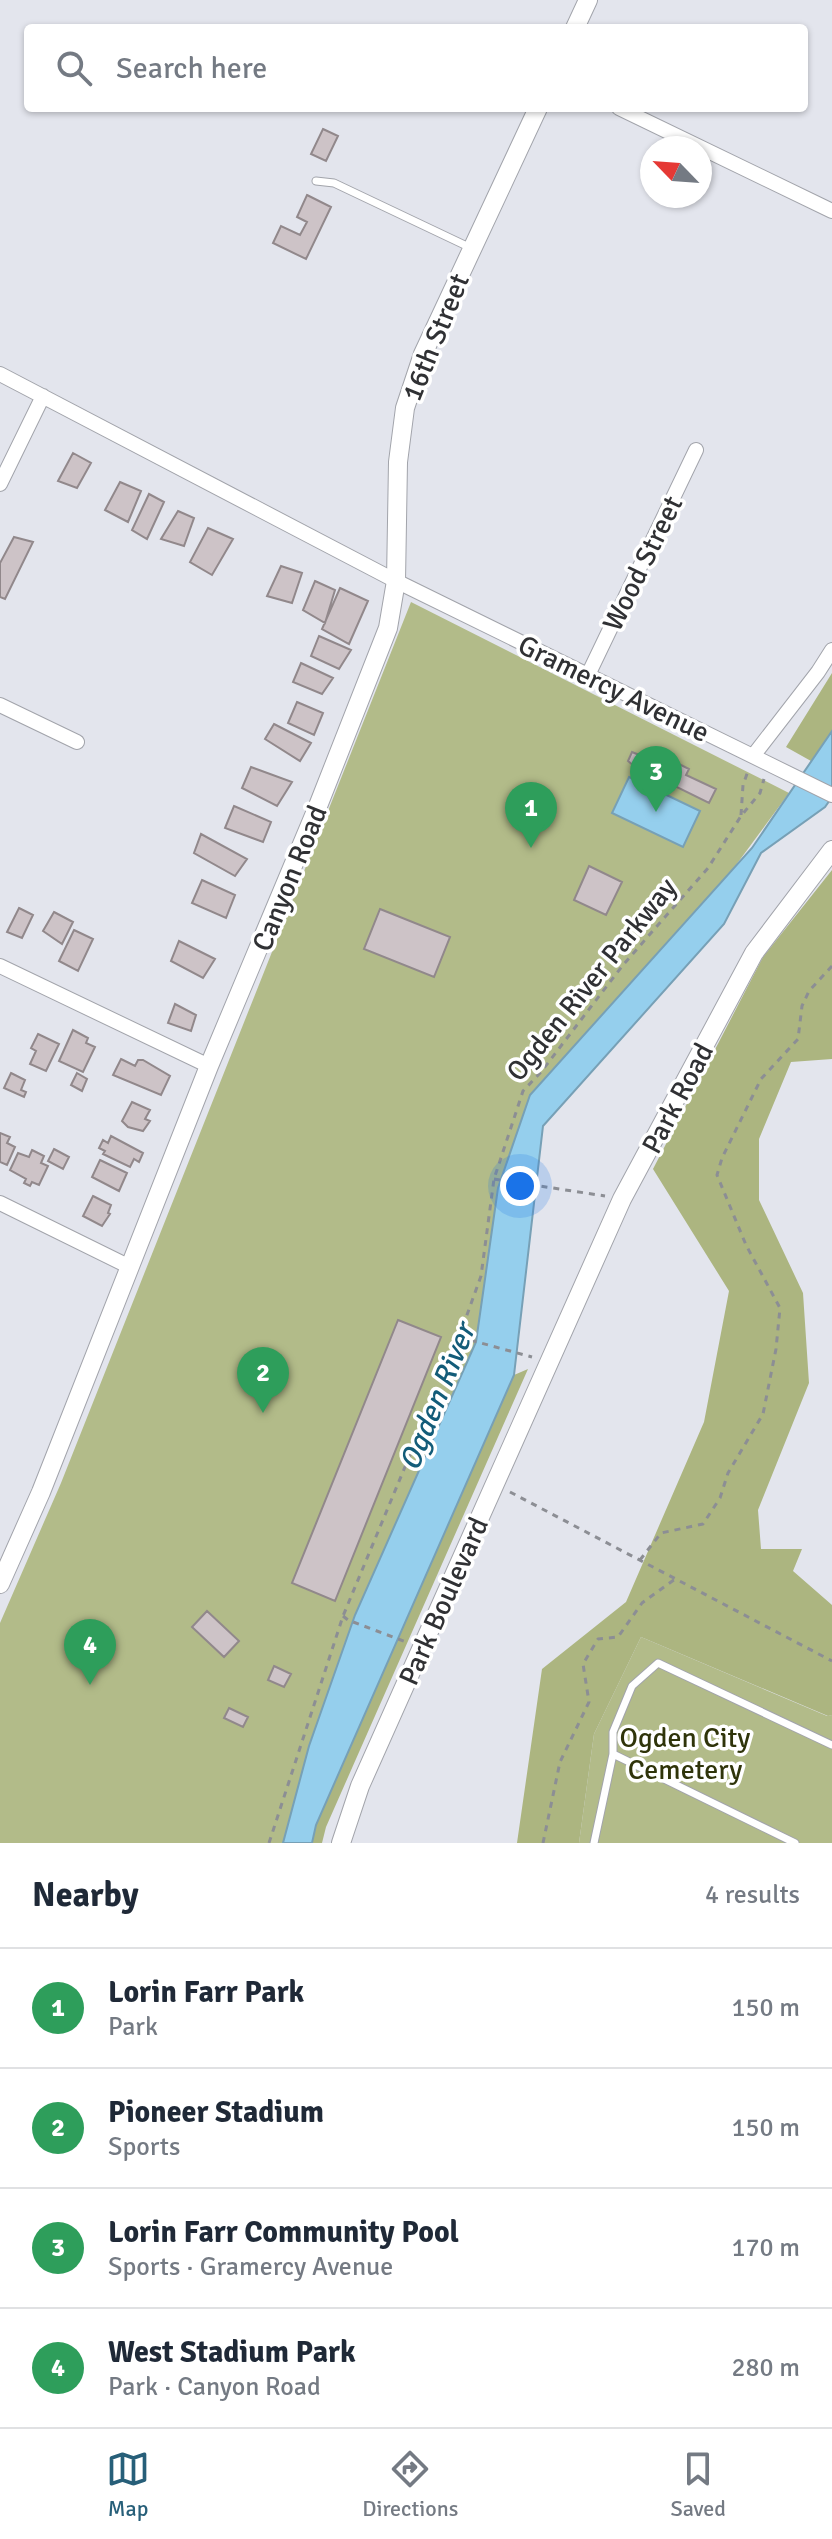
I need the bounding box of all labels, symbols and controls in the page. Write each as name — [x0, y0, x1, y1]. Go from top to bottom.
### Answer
search box — [24, 24, 808, 112]
icon: search — [52, 46, 96, 90]
text: Search here — [116, 50, 267, 87]
north arrow — [640, 136, 712, 208]
street label: 16th Street — [395, 269, 477, 406]
street label: Wood Street — [596, 490, 690, 636]
street label: Gramercy Avenue — [512, 628, 715, 750]
pin: 3 — [630, 746, 682, 812]
pin: 1 — [505, 782, 557, 848]
street label: Canyon Road — [245, 800, 335, 956]
street label: Ogden River Parkway — [500, 871, 684, 1088]
street label: Park Road — [635, 1038, 721, 1159]
your location — [500, 1166, 540, 1206]
water label: Ogden River — [391, 1315, 485, 1476]
pin: 2 — [237, 1347, 289, 1413]
street label: Park Boulevard — [392, 1512, 496, 1691]
pin: 4 — [64, 1619, 116, 1685]
park label: Ogden City Cemetery — [620, 1721, 750, 1787]
text: Nearby — [32, 1874, 139, 1916]
text: 4 results — [705, 1879, 800, 1911]
text: Lorin Farr Park — [108, 1974, 304, 2011]
text: 1 — [51, 1992, 65, 2024]
text: 150 m — [731, 1992, 800, 2024]
text: Park — [108, 2011, 158, 2043]
text: Pioneer Stadium — [108, 2094, 324, 2131]
text: 2 — [51, 2112, 65, 2144]
text: 150 m — [731, 2112, 800, 2144]
text: Sports — [108, 2131, 180, 2163]
text: Lorin Farr Community Pool — [108, 2214, 459, 2251]
text: 3 — [51, 2232, 65, 2264]
text: 170 m — [731, 2232, 800, 2264]
text: Sports · Gramercy Avenue — [108, 2251, 393, 2283]
text: West Stadium Park — [108, 2334, 356, 2371]
text: 4 — [51, 2352, 65, 2384]
text: 280 m — [731, 2352, 800, 2384]
text: Park · Canyon Road — [108, 2371, 321, 2403]
tab: Map — [106, 2447, 150, 2522]
tab: Directions — [362, 2447, 458, 2522]
tab: Saved — [671, 2447, 726, 2522]

